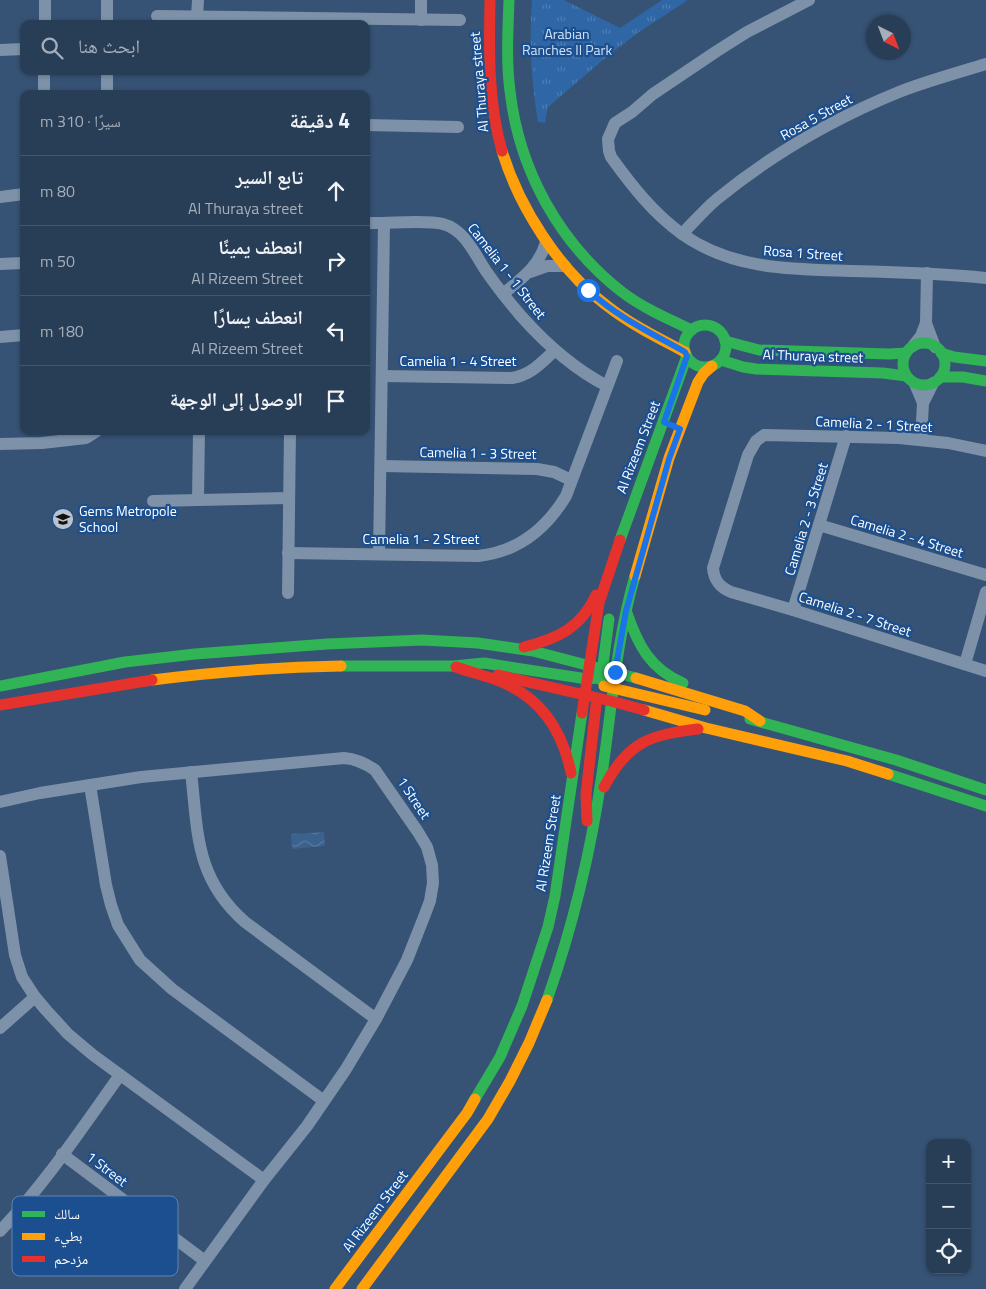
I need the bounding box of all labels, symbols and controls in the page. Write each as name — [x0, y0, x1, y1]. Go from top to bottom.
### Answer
north arrow — [866, 15, 911, 60]
search box — [20, 20, 370, 75]
park label: Arabian Ranches II Park — [522, 23, 612, 60]
text: ابحث هنا — [78, 31, 140, 60]
street label: Al Thuraya street — [464, 31, 493, 133]
icon: search — [38, 34, 66, 62]
street label: Rosa 5 Street — [776, 88, 856, 145]
text: 4 دقيقة — [290, 104, 350, 136]
text: سيرًا · 310 m — [40, 109, 121, 133]
text: تابع السير — [235, 162, 303, 191]
icon: ahead — [322, 177, 350, 205]
text: 80 m — [40, 179, 75, 203]
text: Al Thuraya street — [188, 196, 303, 220]
street label: Camelia 1 - 1 Street — [463, 218, 552, 323]
text: انعطف يمينًا — [218, 232, 303, 261]
street label: Rosa 1 Street — [763, 239, 844, 266]
icon: right — [322, 247, 350, 275]
text: 50 m — [40, 249, 75, 273]
text: Al Rizeem Street — [191, 266, 303, 290]
route start — [577, 279, 600, 302]
text: انعطف يسارًا — [213, 302, 303, 331]
icon: left — [322, 317, 350, 345]
text: 180 m — [40, 319, 84, 343]
text: Al Rizeem Street — [191, 336, 303, 360]
street label: Al Thuraya street — [762, 343, 864, 368]
street label: Camelia 1 - 4 Street — [400, 350, 517, 371]
text: الوصول إلى الوجهة — [170, 384, 303, 413]
icon: arrive — [322, 387, 350, 415]
street label: Al Rizeem Street — [610, 397, 665, 496]
street label: Camelia 2 - 1 Street — [815, 410, 933, 437]
street label: Camelia 1 - 3 Street — [419, 441, 537, 464]
street label: Camelia 2 - 3 Street — [778, 460, 833, 578]
place label: Gems Metropole School — [79, 500, 177, 537]
school or university icon: Gems Metropole School — [51, 507, 75, 531]
street label: Camelia 2 - 4 Street — [848, 508, 966, 563]
street label: Camelia 1 - 2 Street — [363, 528, 480, 549]
street label: Camelia 2 - 7 Street — [796, 585, 914, 642]
route end — [604, 661, 627, 684]
street label: 1 Street — [393, 772, 436, 823]
street label: Al Rizeem Street — [529, 793, 566, 893]
map controls — [926, 1139, 971, 1274]
button: + — [926, 1139, 971, 1184]
street label: 1 Street — [82, 1146, 132, 1191]
street label: Al Rizeem Street — [337, 1165, 412, 1256]
button: − — [926, 1184, 971, 1229]
legend — [12, 1196, 178, 1276]
text: سالك — [54, 1203, 80, 1224]
text: بطيء — [54, 1225, 83, 1248]
button: locate — [926, 1229, 971, 1274]
text: مزدحم — [54, 1248, 88, 1269]

